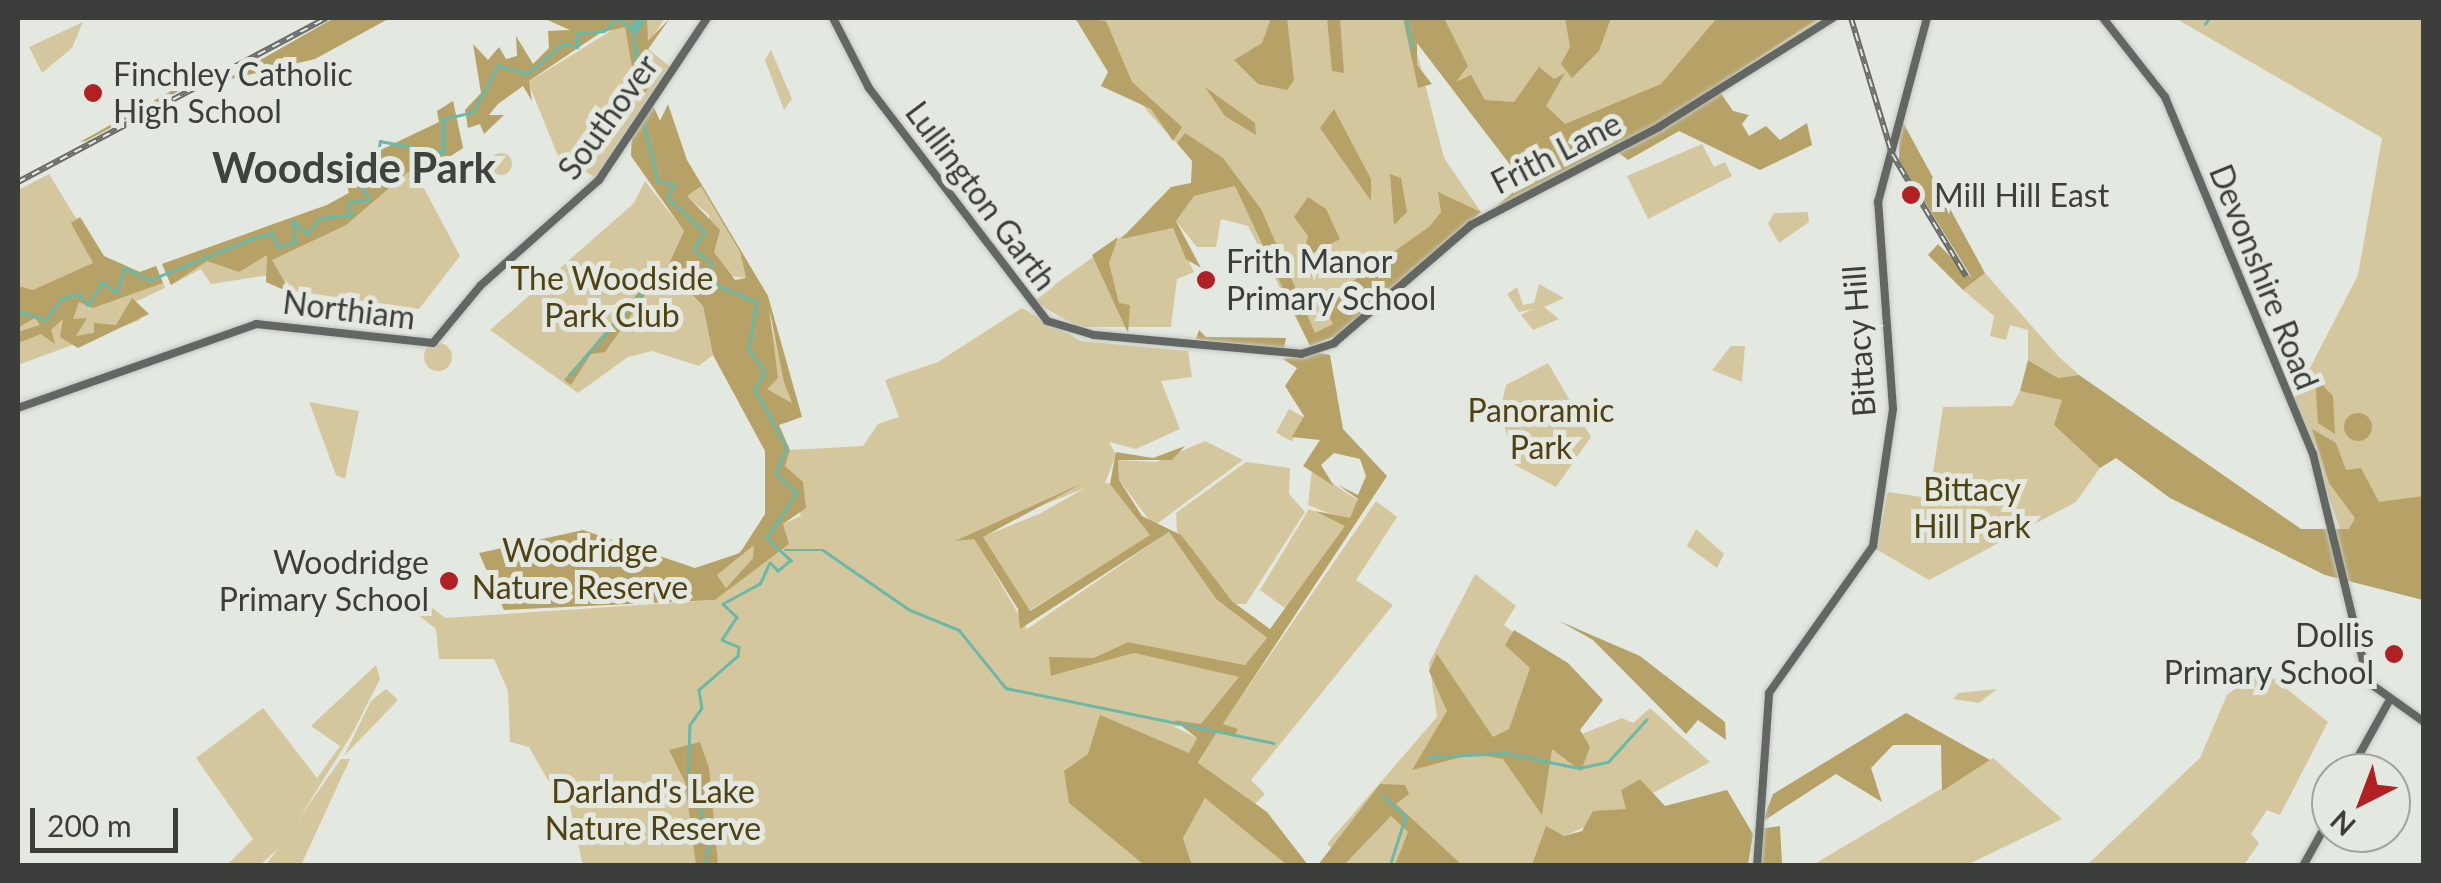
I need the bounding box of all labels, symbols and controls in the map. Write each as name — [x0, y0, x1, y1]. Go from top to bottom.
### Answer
street label: Southover — [550, 47, 666, 187]
place label: Finchley Catholic High School — [113, 56, 353, 131]
marker: Finchley Catholic High School — [82, 82, 104, 104]
street label: Lullington Garth — [898, 94, 1064, 298]
street label: Frith Lane — [1485, 104, 1627, 202]
district label: Woodside Park — [212, 142, 496, 192]
street label: Devonshire Road — [2201, 159, 2327, 395]
place label: Mill Hill East — [1934, 176, 2109, 214]
marker: Mill Hill East — [1898, 182, 1924, 208]
place label: Frith Manor Primary School — [1226, 243, 1437, 318]
park label: The Woodside Park Club — [510, 260, 714, 335]
street label: Bittacy Hill — [1835, 263, 1883, 419]
marker: Frith Manor Primary School — [1195, 269, 1217, 291]
street label: Northiam — [281, 283, 417, 337]
park label: Panoramic Park — [1467, 392, 1615, 467]
park label: Bittacy Hill Park — [1913, 471, 2031, 546]
park label: Woodridge Nature Reserve — [472, 532, 688, 607]
place label: Woodridge Primary School — [218, 544, 429, 619]
marker: Woodridge Primary School — [438, 570, 460, 592]
place label: Dollis Primary School — [2163, 617, 2374, 692]
marker: Dollis Primary School — [2383, 643, 2405, 665]
north arrow — [2311, 753, 2411, 853]
park label: Darland's Lake Nature Reserve — [545, 773, 761, 848]
scale bar — [35, 788, 182, 850]
text: N — [2323, 804, 2362, 844]
text: 200 m — [47, 807, 132, 843]

